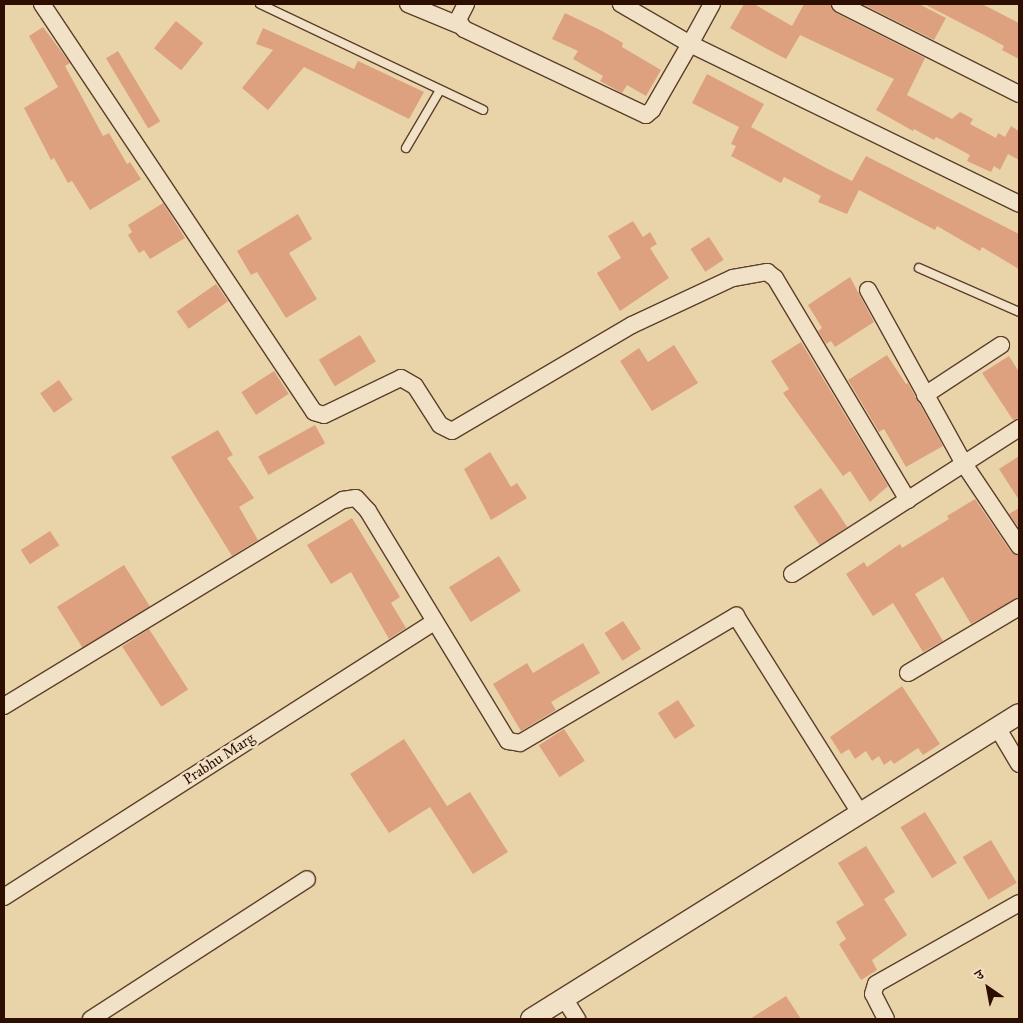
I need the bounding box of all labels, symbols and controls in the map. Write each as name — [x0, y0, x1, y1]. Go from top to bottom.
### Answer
street label: Prabhu Marg — [180, 729, 258, 789]
north arrow — [963, 963, 1013, 1013]
text: उ — [972, 966, 987, 984]

